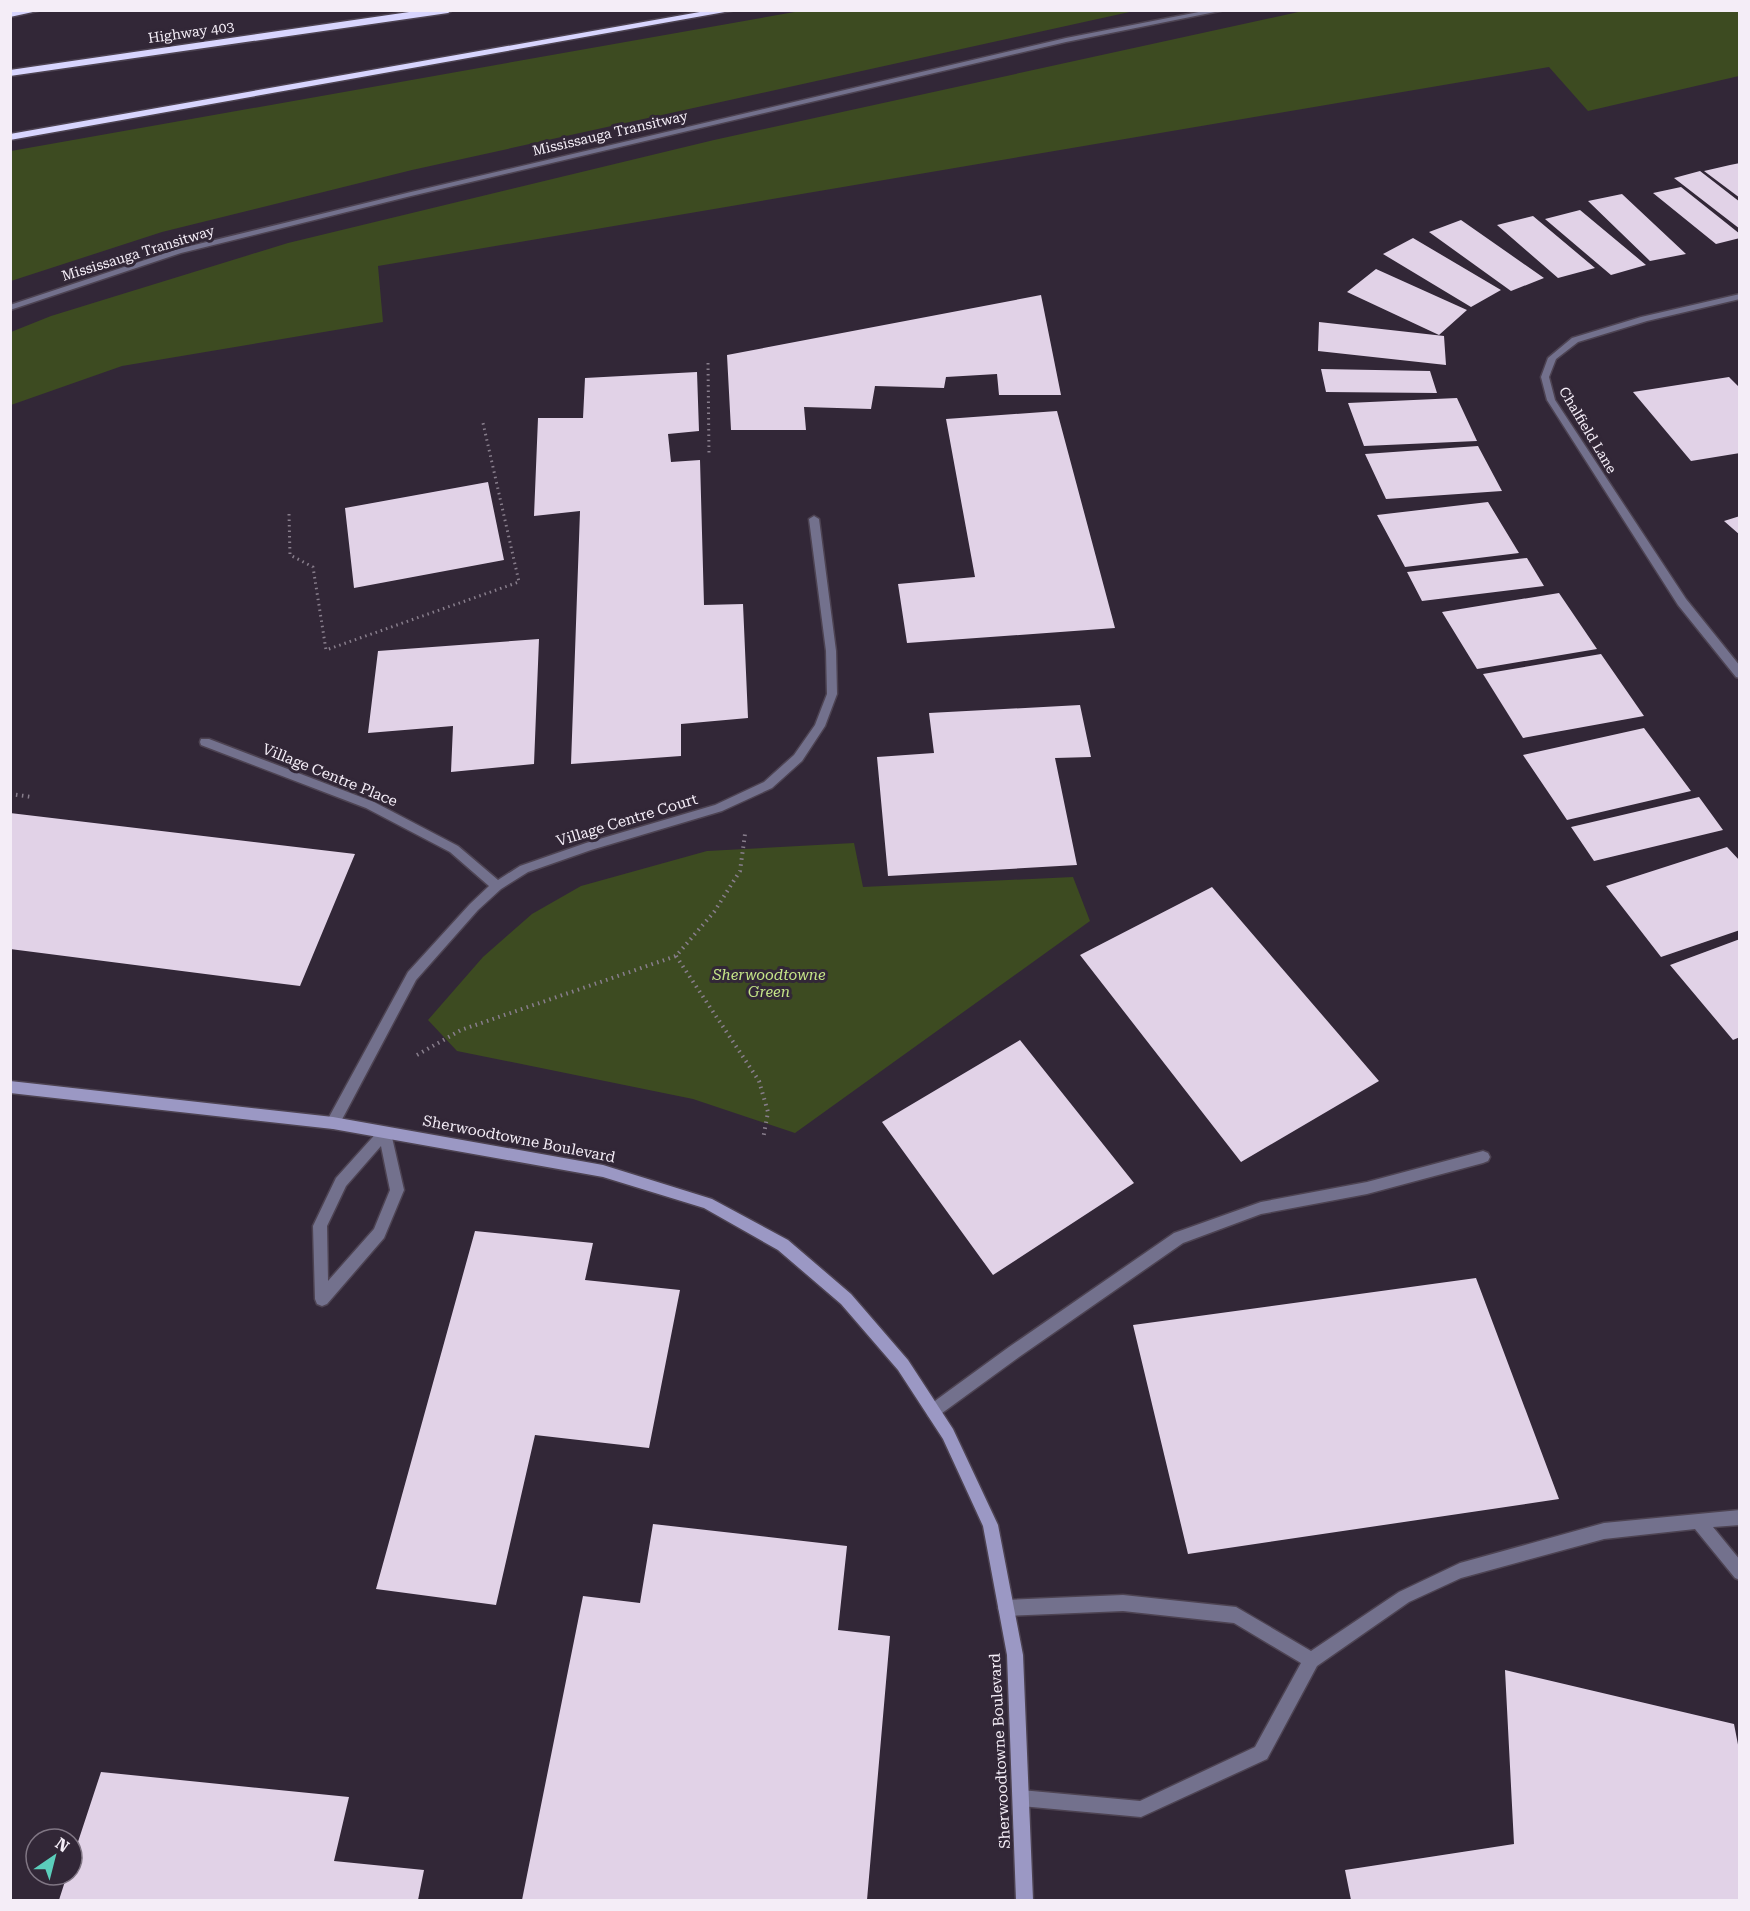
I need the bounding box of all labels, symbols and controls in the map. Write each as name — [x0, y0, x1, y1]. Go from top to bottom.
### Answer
street label: Highway 403 — [147, 18, 235, 46]
street label: Mississauga Transitway — [531, 107, 690, 159]
street label: Mississauga Transitway — [60, 222, 217, 284]
street label: Chalfield Lane — [1556, 384, 1620, 476]
street label: Village Centre Place — [260, 740, 400, 810]
street label: Village Centre Court — [554, 790, 700, 850]
park label: Sherwoodtowne Green — [711, 966, 826, 1001]
street label: Sherwoodtowne Boulevard — [421, 1111, 617, 1167]
street label: Sherwoodtowne Boulevard — [986, 1652, 1014, 1849]
north arrow — [24, 1827, 84, 1887]
text: N — [52, 1834, 73, 1856]

